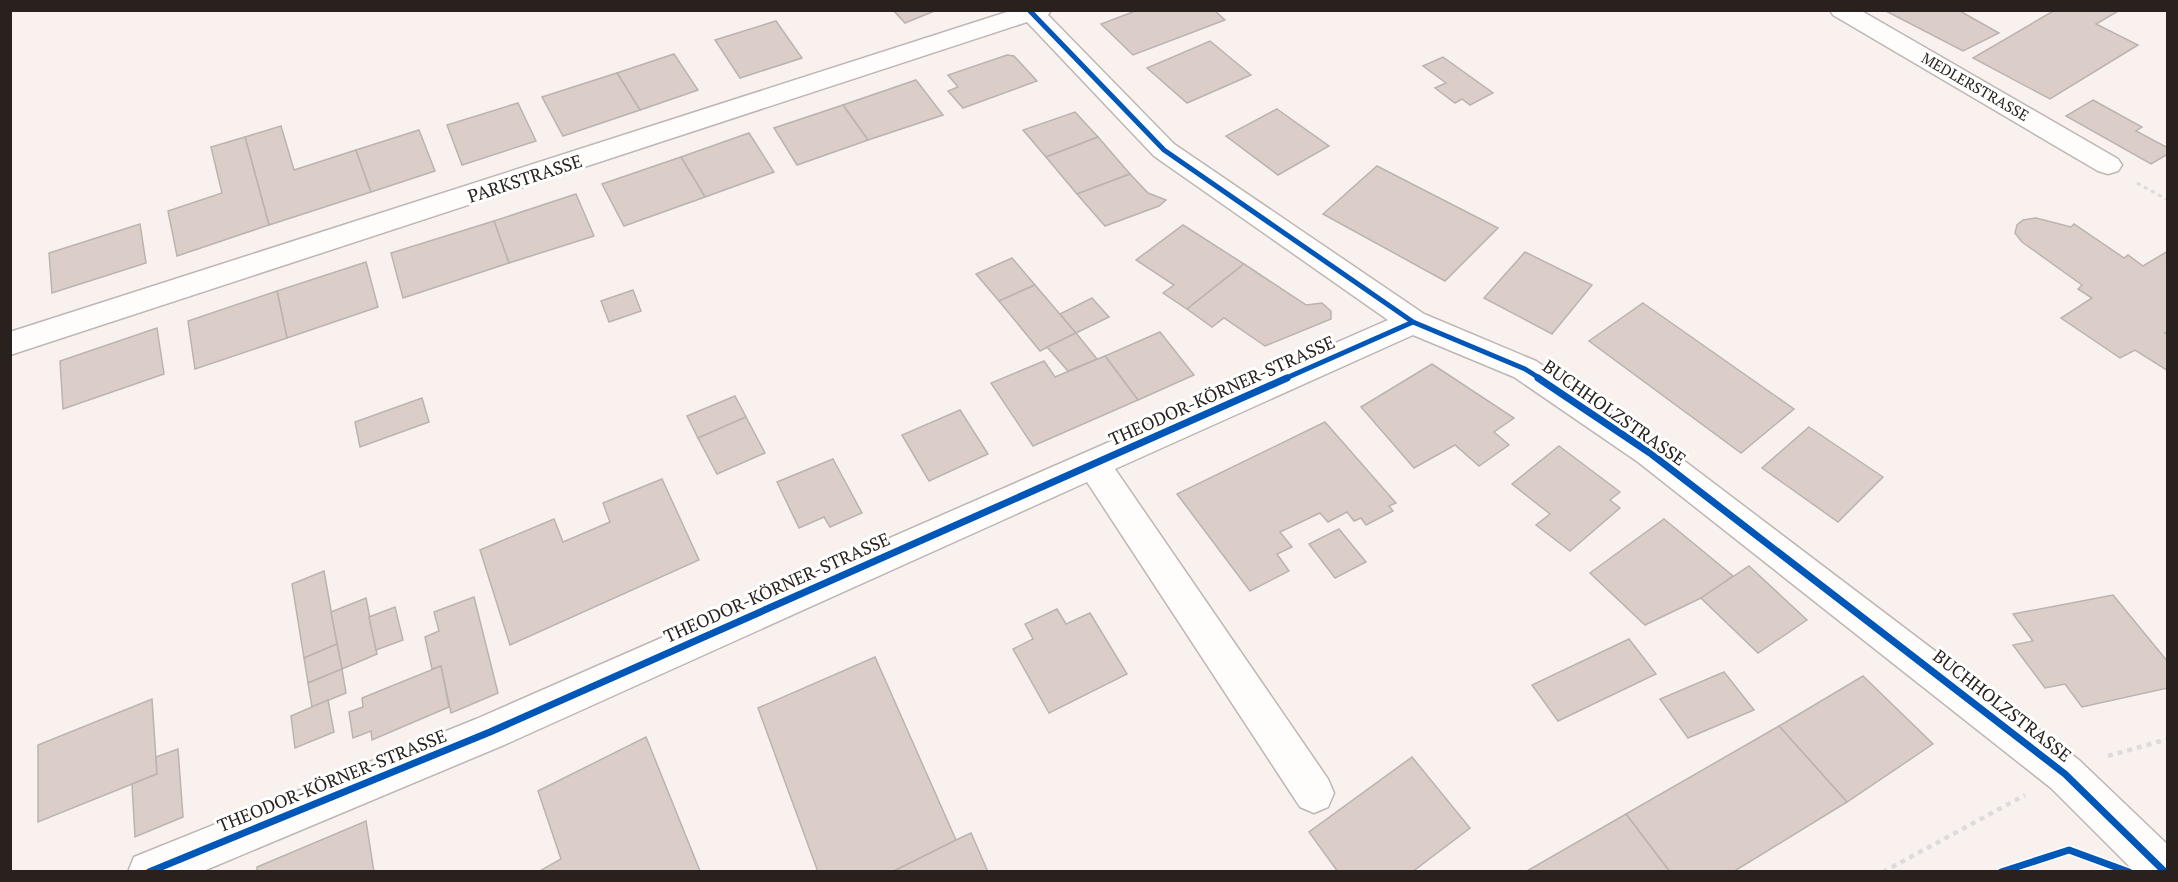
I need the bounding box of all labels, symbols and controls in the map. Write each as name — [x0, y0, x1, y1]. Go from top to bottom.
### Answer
street label: MEDLERSTRASSE — [1918, 47, 2033, 125]
street label: PARKSTRASSE — [464, 148, 585, 208]
street label: THEODOR-KÖRNER-STRASSE — [1105, 329, 1338, 451]
street label: BUCHHOLZSTRASSE — [1538, 354, 1691, 471]
street label: THEODOR-KÖRNER-STRASSE — [660, 526, 893, 648]
street label: BUCHHOLZSTRASSE — [1928, 644, 2077, 767]
street label: THEODOR-KÖRNER-STRASSE — [214, 723, 450, 837]

